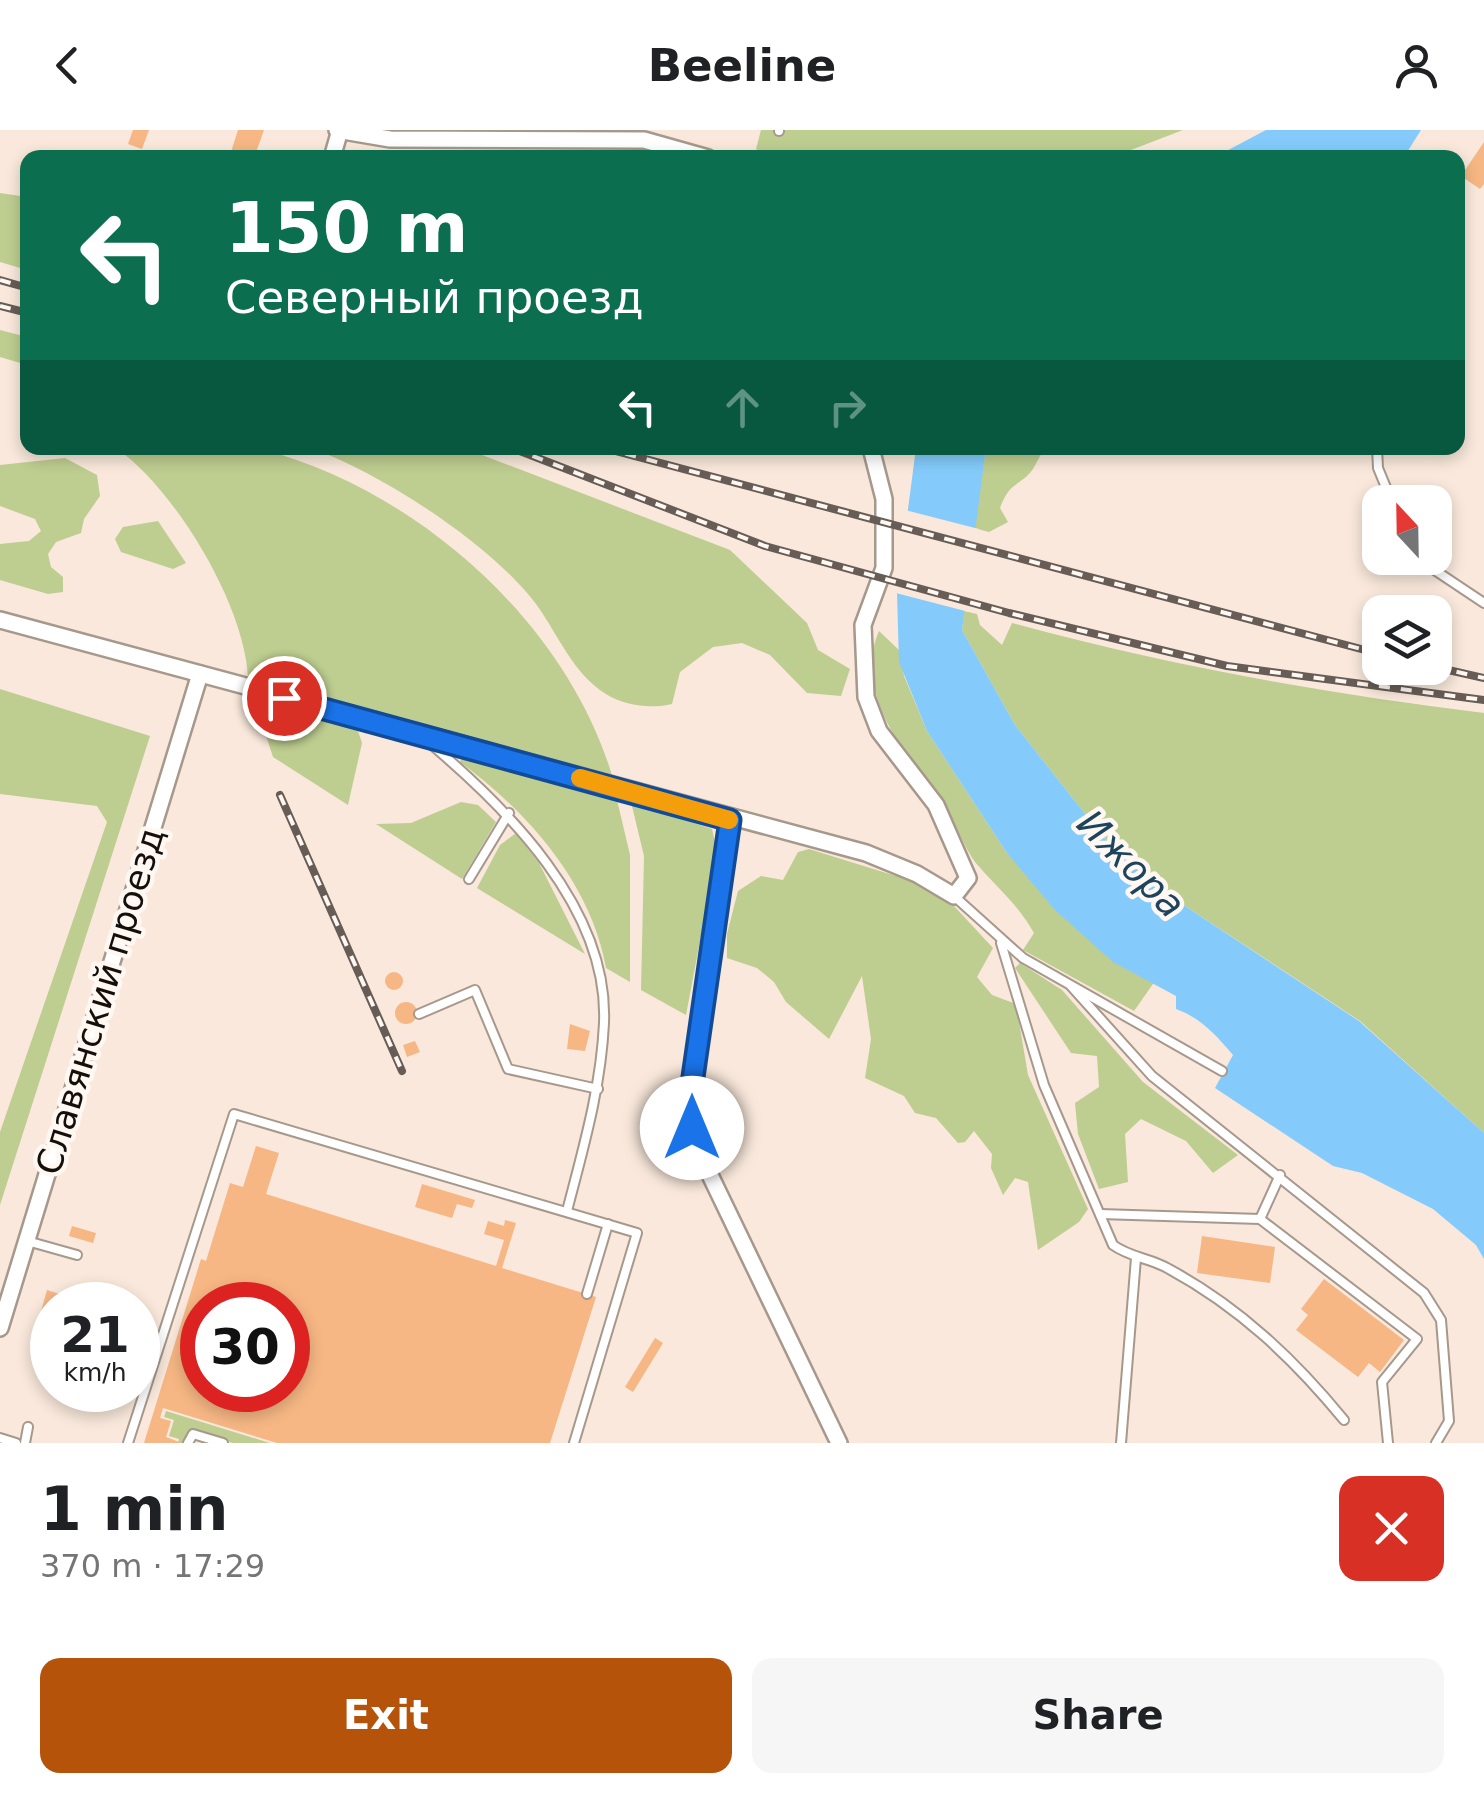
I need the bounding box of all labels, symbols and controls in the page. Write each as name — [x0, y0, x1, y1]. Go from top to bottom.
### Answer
icon: back — [40, 38, 95, 93]
icon: person — [1389, 38, 1444, 93]
text: Beeline — [648, 39, 836, 92]
text: 150 m — [225, 187, 468, 269]
icon: left — [60, 190, 190, 320]
text: Северный проезд — [225, 271, 644, 324]
icon: left — [610, 380, 665, 435]
icon: ahead — [715, 380, 770, 435]
icon: right — [820, 380, 875, 435]
north arrow — [1362, 485, 1452, 575]
map controls — [1362, 485, 1452, 685]
button: layers — [1362, 595, 1452, 685]
pin — [242, 656, 327, 741]
icon: arrive — [257, 671, 312, 726]
water label: Ижора — [1068, 801, 1194, 927]
street label: Славянский проезд — [28, 823, 172, 1179]
position arrow — [640, 1076, 744, 1180]
speed limit sign: 30 — [180, 1282, 310, 1412]
text: 21 — [60, 1306, 130, 1364]
text: km/h — [63, 1358, 127, 1387]
text: 1 min — [40, 1474, 228, 1544]
button: close — [1339, 1476, 1444, 1581]
text: 370 m · 17:29 — [40, 1547, 265, 1585]
button: Exit — [40, 1658, 732, 1773]
button: Share — [752, 1658, 1444, 1773]

